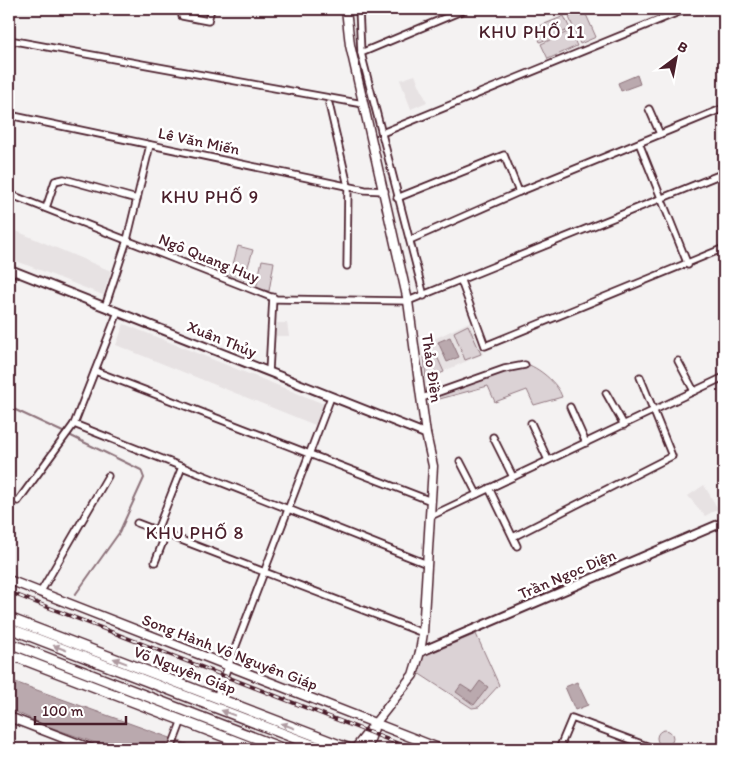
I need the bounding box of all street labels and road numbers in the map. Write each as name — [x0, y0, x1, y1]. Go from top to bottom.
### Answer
street label: Lê Văn Miến — [156, 123, 242, 159]
street label: Ngô Quang Huy — [156, 229, 263, 287]
street label: Xuân Thủy — [184, 316, 260, 362]
street label: Thảo Điền — [418, 332, 446, 404]
street label: Trần Ngọc Diện — [515, 545, 619, 603]
street label: Song Hành Võ Nguyên Giáp — [140, 610, 320, 694]
street label: Võ Nguyên Giáp — [131, 642, 239, 698]

